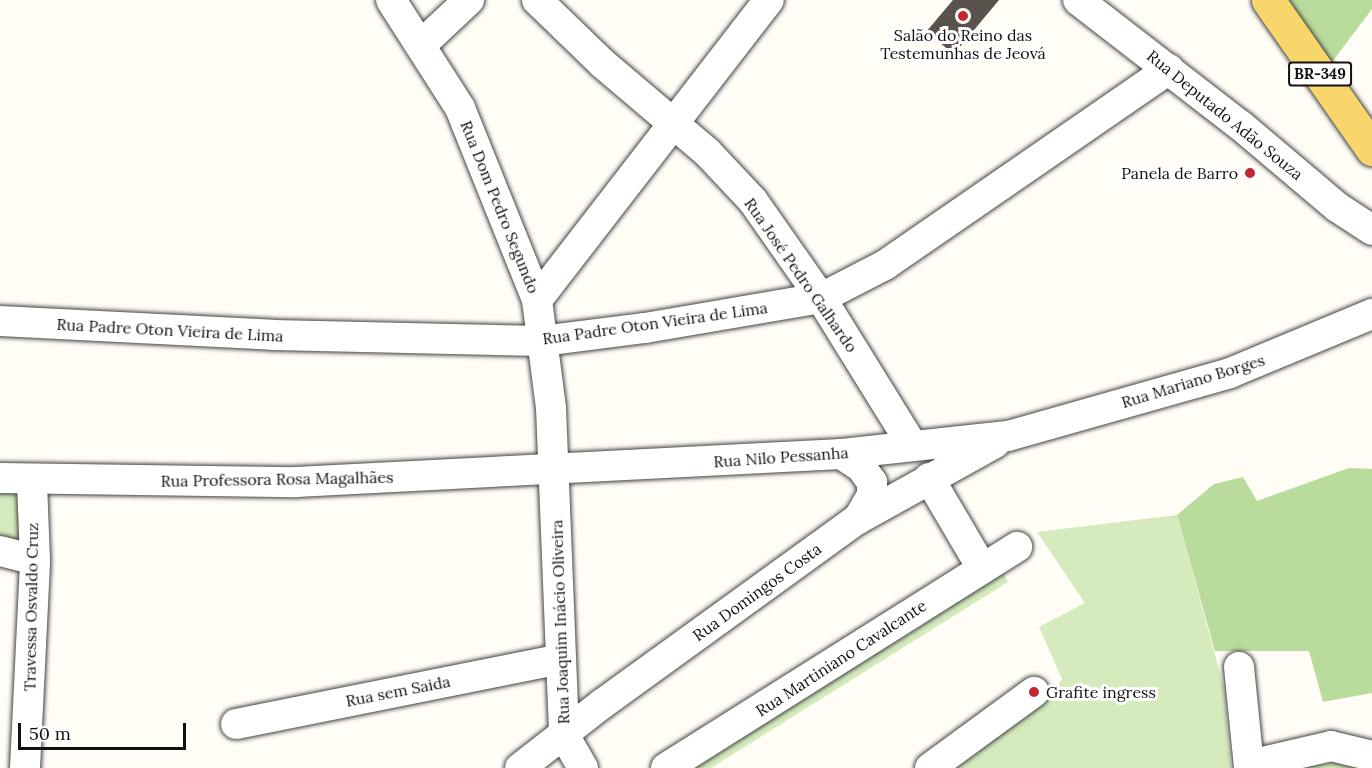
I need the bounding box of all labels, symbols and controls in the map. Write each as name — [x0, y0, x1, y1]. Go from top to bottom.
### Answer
marker: Salão do Reino das Testemunhas de Jeová — [956, 9, 970, 23]
place label: Salão do Reino das Testemunhas de Jeová — [880, 25, 1046, 63]
street label: Rua Deputado Adão Souza — [1143, 46, 1307, 184]
road number: BR-349 — [1287, 62, 1353, 86]
street label: Rua Dom Pedro Segundo — [457, 118, 543, 296]
place label: Panela de Barro — [1121, 163, 1238, 183]
marker: Panela de Barro — [1243, 166, 1257, 180]
street label: Rua José Pedro Galhardo — [740, 194, 862, 356]
street label: Rua Padre Oton Vieira de Lima — [541, 298, 769, 348]
street label: Rua Padre Oton Vieira de Lima — [56, 314, 284, 346]
street label: Rua Mariano Borges — [1119, 350, 1267, 412]
street label: Rua Nilo Pessanha — [713, 443, 849, 471]
street label: Rua Professora Rosa Magalhães — [160, 467, 394, 491]
street label: Rua Joaquim Inácio Oliveira — [547, 519, 573, 725]
street label: Travessa Osvaldo Cruz — [20, 523, 42, 691]
street label: Rua Domingos Costa — [689, 539, 825, 645]
street label: Rua Martiniano Cavalcante — [752, 596, 930, 720]
street label: Rua sem Saida — [344, 671, 452, 711]
place label: Grafite ingress — [1046, 682, 1156, 702]
marker: Grafite ingress — [1027, 685, 1041, 699]
scale bar — [21, 711, 189, 749]
text: 50 m — [29, 722, 71, 745]

